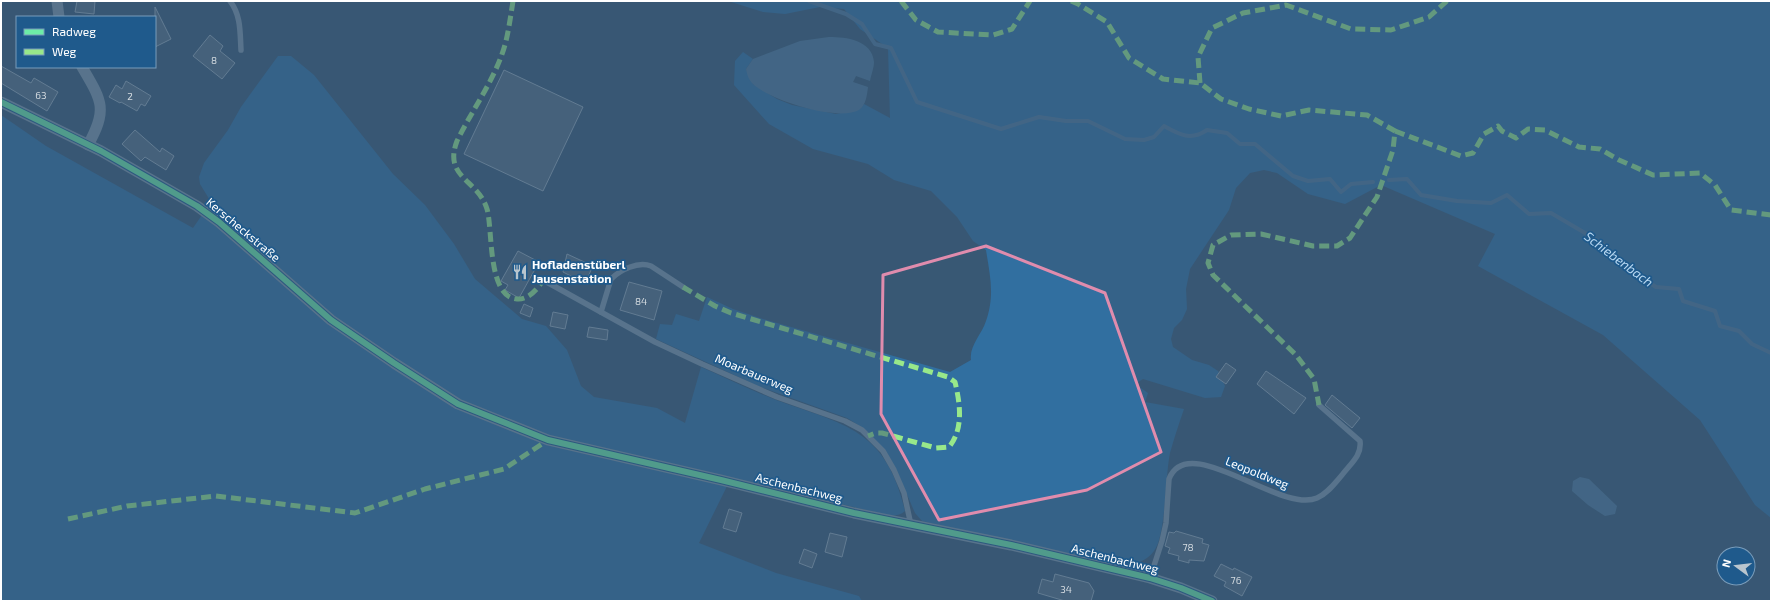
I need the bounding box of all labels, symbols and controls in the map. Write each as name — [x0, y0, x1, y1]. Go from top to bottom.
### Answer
legend — [16, 16, 156, 68]
text: Radweg — [52, 24, 96, 38]
text: Weg — [52, 44, 77, 58]
house number: 8 — [211, 54, 217, 66]
house number: 63 — [35, 89, 47, 101]
house number: 2 — [127, 90, 133, 102]
street label: Kerscheckstraße — [204, 194, 283, 264]
water label: Schiebenbach — [1581, 228, 1657, 290]
place label: Hofladenstüberl Jausenstation — [532, 257, 625, 285]
restaurant icon: Hofladenstüberl Jausenstation — [511, 263, 529, 281]
house number: 84 — [635, 295, 647, 307]
street label: Moarbauerweg — [713, 350, 796, 396]
street label: Leopoldweg — [1224, 453, 1291, 491]
street label: Aschenbachweg — [754, 469, 844, 505]
street label: Aschenbachweg — [1070, 540, 1160, 576]
house number: 78 — [1182, 541, 1194, 553]
north arrow — [1716, 546, 1756, 586]
text: N — [1719, 558, 1733, 569]
house number: 76 — [1231, 574, 1242, 586]
house number: 34 — [1060, 583, 1072, 595]

